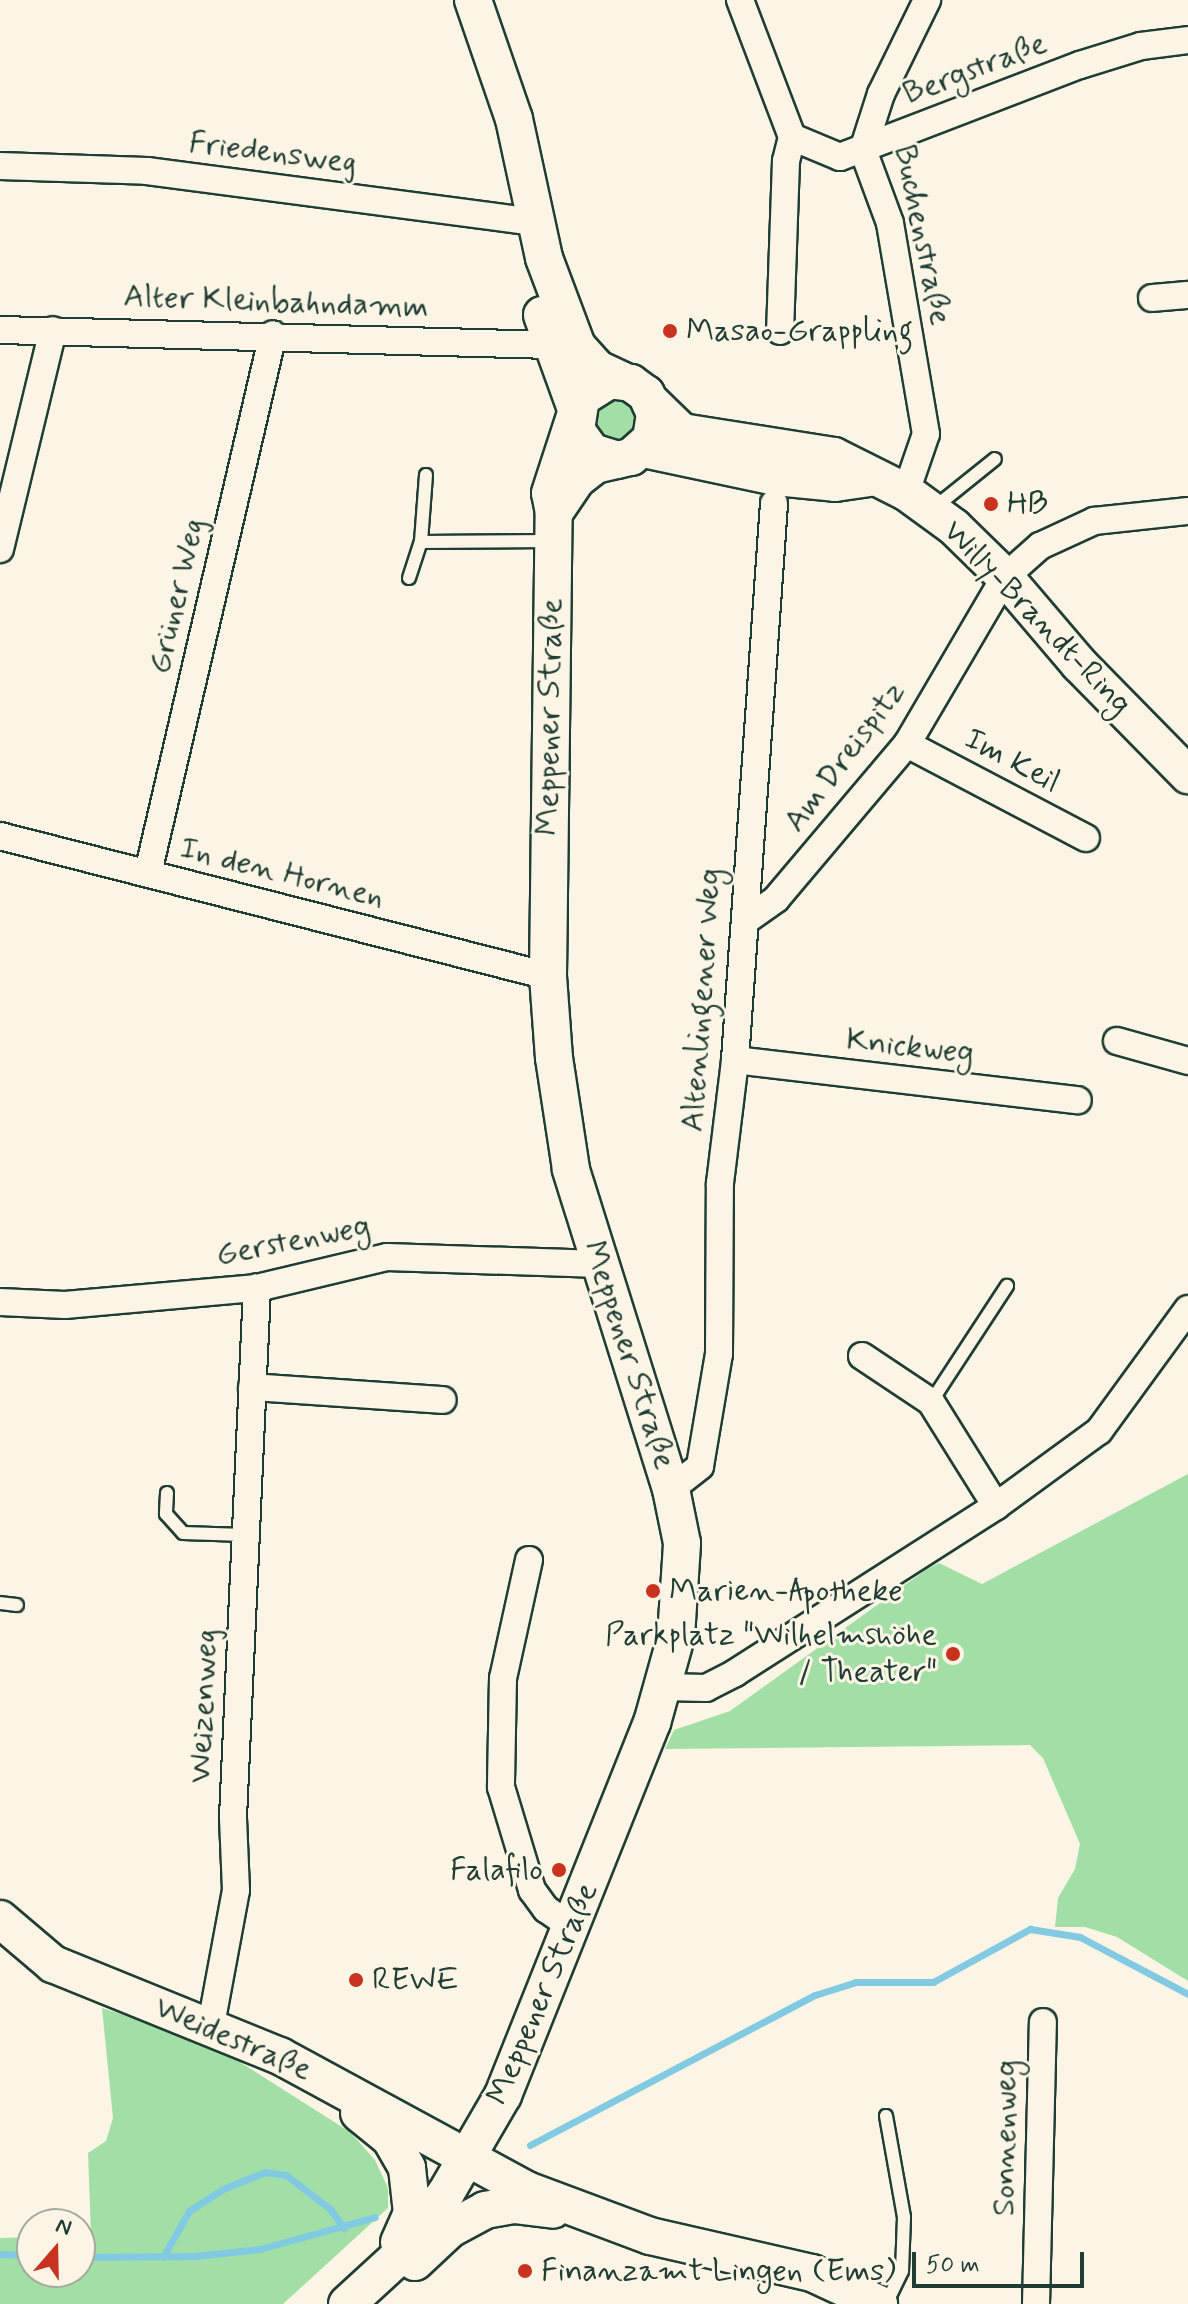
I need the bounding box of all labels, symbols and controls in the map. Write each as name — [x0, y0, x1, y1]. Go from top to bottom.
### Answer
street label: Bergstraße — [898, 24, 1052, 114]
street label: Friedensweg — [187, 124, 359, 182]
street label: Buchenstraße — [884, 141, 960, 329]
street label: Alter Kleinbahndamm — [123, 277, 429, 327]
place label: Masao-Grappling — [686, 312, 913, 350]
marker: Masao-Grappling — [661, 322, 679, 340]
place label: HB — [1007, 485, 1047, 523]
marker: HB — [982, 495, 1000, 513]
street label: Grüner Weg — [140, 513, 214, 679]
street label: Willy-Brandt-Ring — [934, 513, 1140, 723]
street label: Meppener Straße — [529, 601, 571, 833]
street label: Am Dreispitz — [776, 674, 914, 840]
street label: Im Keil — [957, 720, 1067, 802]
street label: In den Hornen — [180, 830, 384, 916]
street label: Altenlingener Weg — [674, 866, 730, 1134]
street label: Knickweg — [844, 1021, 976, 1073]
street label: Gerstenweg — [213, 1207, 373, 1275]
street label: Meppener Straße — [575, 1239, 683, 1471]
place label: Marien-Apotheke — [669, 1572, 903, 1610]
marker: Marien-Apotheke — [644, 1582, 662, 1600]
place label: Parkplatz "Wilhelmshöhe / Theater" — [605, 1617, 937, 1692]
street label: Weizenweg — [182, 1628, 226, 1784]
marker: Parkplatz "Wilhelmshöhe / Theater" — [944, 1645, 962, 1663]
place label: Falafilo — [450, 1851, 543, 1889]
marker: Falafilo — [550, 1861, 568, 1879]
street label: Meppener Straße — [480, 1880, 606, 2108]
place label: REWE — [372, 1961, 459, 1999]
marker: REWE — [347, 1971, 365, 1989]
street label: Weidestraße — [149, 1989, 317, 2089]
street label: Sonnenweg — [985, 2059, 1027, 2217]
north arrow — [16, 2208, 96, 2288]
text: N — [52, 2212, 75, 2243]
scale bar — [916, 2236, 1088, 2286]
text: 50 m — [926, 2250, 980, 2281]
place label: Finanzamt Lingen (Ems) — [541, 2252, 895, 2290]
marker: Finanzamt Lingen (Ems) — [516, 2262, 534, 2280]

